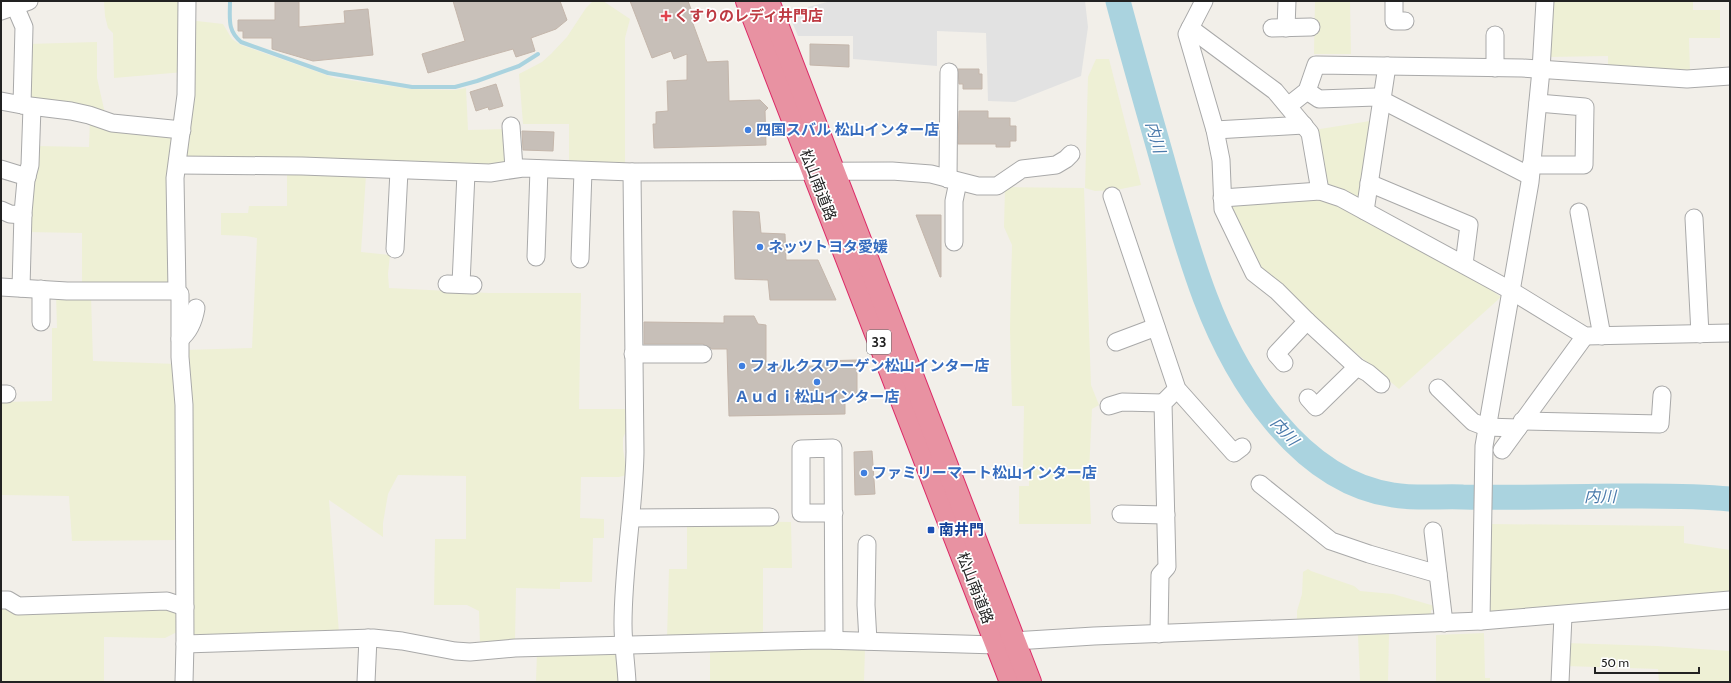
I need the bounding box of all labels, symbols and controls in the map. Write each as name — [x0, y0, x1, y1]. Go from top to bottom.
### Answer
place label: くすりのレディ井門店 — [674, 7, 823, 25]
marker: くすりのレディ井門店 — [661, 11, 671, 21]
water label: 内川 — [1142, 119, 1170, 157]
place label: 四国スバル 松山インター店 — [756, 121, 939, 139]
marker: 四国スバル 松山インター店 — [743, 125, 753, 135]
street label: 松山南道路 — [796, 147, 840, 223]
place label: ネッツトヨタ愛媛 — [768, 238, 888, 256]
marker: ネッツトヨタ愛媛 — [755, 242, 765, 252]
road number: 33 — [867, 330, 891, 354]
place label: フォルクスワーゲン松山インター店 — [750, 357, 990, 375]
marker: フォルクスワーゲン松山インター店 — [737, 361, 747, 371]
marker: Ａｕｄｉ松山インター店 — [812, 377, 822, 387]
place label: Ａｕｄｉ松山インター店 — [734, 388, 900, 406]
water label: 内川 — [1267, 413, 1304, 451]
place label: ファミリーマート松山インター店 — [872, 464, 1097, 482]
marker: ファミリーマート松山インター店 — [859, 468, 869, 478]
water label: 内川 — [1584, 487, 1618, 506]
place label: 南井門 — [939, 521, 984, 539]
marker: 南井門 — [926, 525, 936, 535]
street label: 松山南道路 — [953, 550, 997, 626]
scale bar — [1595, 649, 1699, 675]
text: 50 m — [1601, 655, 1629, 670]

